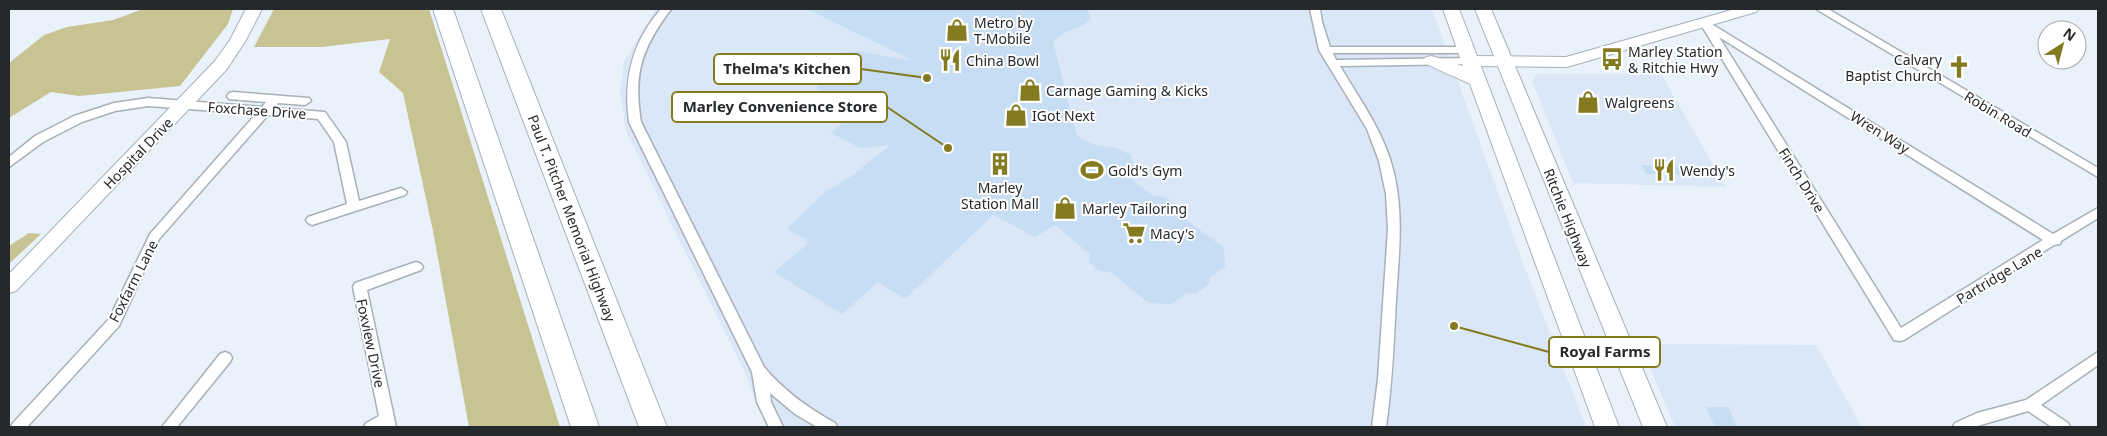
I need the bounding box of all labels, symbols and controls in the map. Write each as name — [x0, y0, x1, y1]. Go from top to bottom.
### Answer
place label: Metro by T-Mobile — [974, 13, 1034, 48]
shop icon: Metro by T-Mobile — [944, 17, 970, 43]
north arrow — [2037, 20, 2087, 70]
text: N — [2060, 23, 2080, 45]
place label: Marley Station & Ritchie Hwy — [1628, 42, 1723, 77]
bus stop icon: Marley Station & Ritchie Hwy — [1599, 46, 1625, 72]
restaurant icon: China Bowl — [937, 47, 963, 73]
place label: Calvary Baptist Church — [1845, 50, 1943, 85]
place label: China Bowl — [966, 51, 1039, 70]
callout: Thelma's Kitchen — [714, 54, 861, 84]
church icon: Calvary Baptist Church — [1946, 54, 1972, 80]
text: Thelma's Kitchen — [723, 58, 851, 78]
shop icon: Carnage Gaming & Kicks — [1017, 77, 1043, 103]
place label: Carnage Gaming & Kicks — [1046, 81, 1208, 100]
street label: Robin Road — [1961, 86, 2035, 142]
shop icon: Walgreens — [1575, 89, 1601, 115]
callout: Marley Convenience Store — [672, 92, 887, 122]
place label: Walgreens — [1605, 93, 1675, 112]
text: Marley Convenience Store — [683, 96, 877, 116]
street label: Foxchase Drive — [207, 97, 307, 123]
shop icon: IGot Next — [1003, 102, 1029, 128]
place label: IGot Next — [1032, 106, 1095, 125]
street label: Wren Way — [1847, 106, 1914, 158]
street label: Paul T. Pitcher Memorial Highway — [524, 112, 621, 325]
street label: Hospital Drive — [99, 113, 177, 193]
street label: Finch Drive — [1775, 144, 1829, 216]
building icon: Marley Station Mall — [987, 151, 1013, 177]
sports icon: Gold's Gym — [1079, 157, 1105, 183]
restaurant icon: Wendy's — [1651, 157, 1677, 183]
place label: Gold's Gym — [1108, 161, 1182, 180]
place label: Wendy's — [1680, 161, 1735, 180]
street label: Ritchie Highway — [1539, 166, 1597, 271]
place label: Marley Station Mall — [961, 178, 1039, 213]
shop icon: Marley Tailoring — [1052, 195, 1078, 221]
place label: Marley Tailoring — [1082, 199, 1187, 218]
supermarket icon: Macy's — [1121, 220, 1147, 246]
place label: Macy's — [1150, 224, 1195, 243]
street label: Foxfarm Lane — [104, 237, 162, 325]
street label: Partridge Lane — [1953, 242, 2046, 308]
street label: Foxview Drive — [352, 297, 390, 389]
callout: Royal Farms — [1549, 337, 1660, 367]
text: Royal Farms — [1560, 341, 1650, 361]

